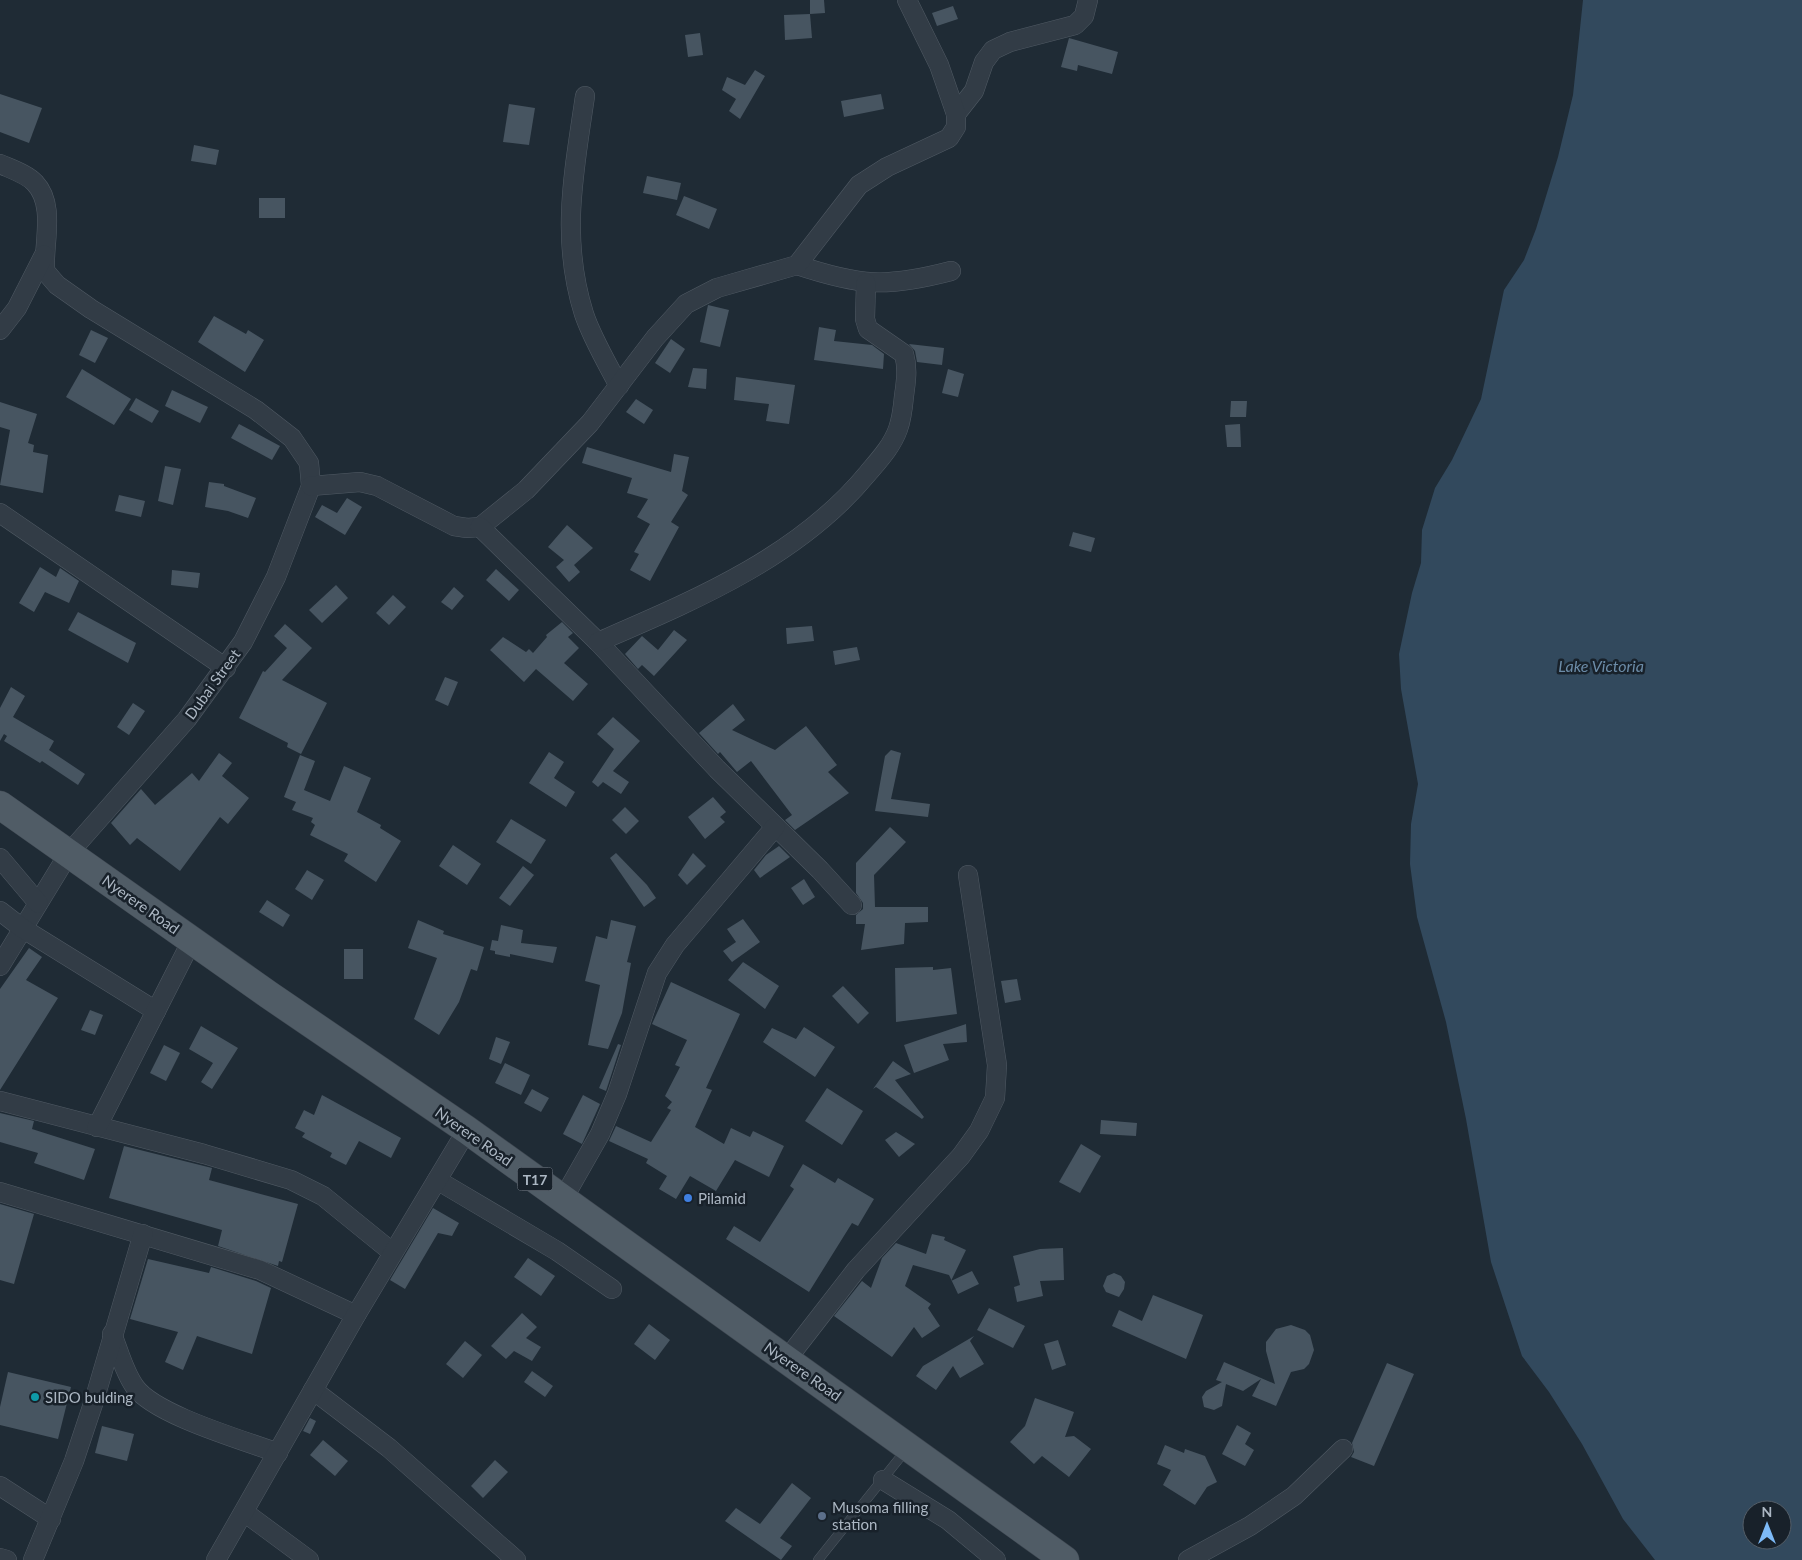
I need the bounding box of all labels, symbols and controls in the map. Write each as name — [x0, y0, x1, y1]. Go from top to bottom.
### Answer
street label: Dubai Street — [180, 645, 244, 723]
water label: Lake Victoria — [1558, 656, 1644, 675]
street label: Nyerere Road — [99, 871, 183, 937]
street label: Nyerere Road — [432, 1103, 516, 1169]
road number: T17 — [518, 1168, 552, 1190]
place label: Pilamid — [698, 1189, 746, 1207]
marker: Pilamid — [682, 1192, 694, 1204]
street label: Nyerere Road — [761, 1338, 845, 1404]
place label: SIDO bulding — [45, 1388, 133, 1406]
marker: SIDO bulding — [29, 1391, 41, 1403]
place label: Musoma filling station — [832, 1498, 928, 1533]
north arrow — [1742, 1500, 1792, 1550]
text: N — [1762, 1503, 1772, 1520]
marker: Musoma filling station — [816, 1510, 828, 1522]

